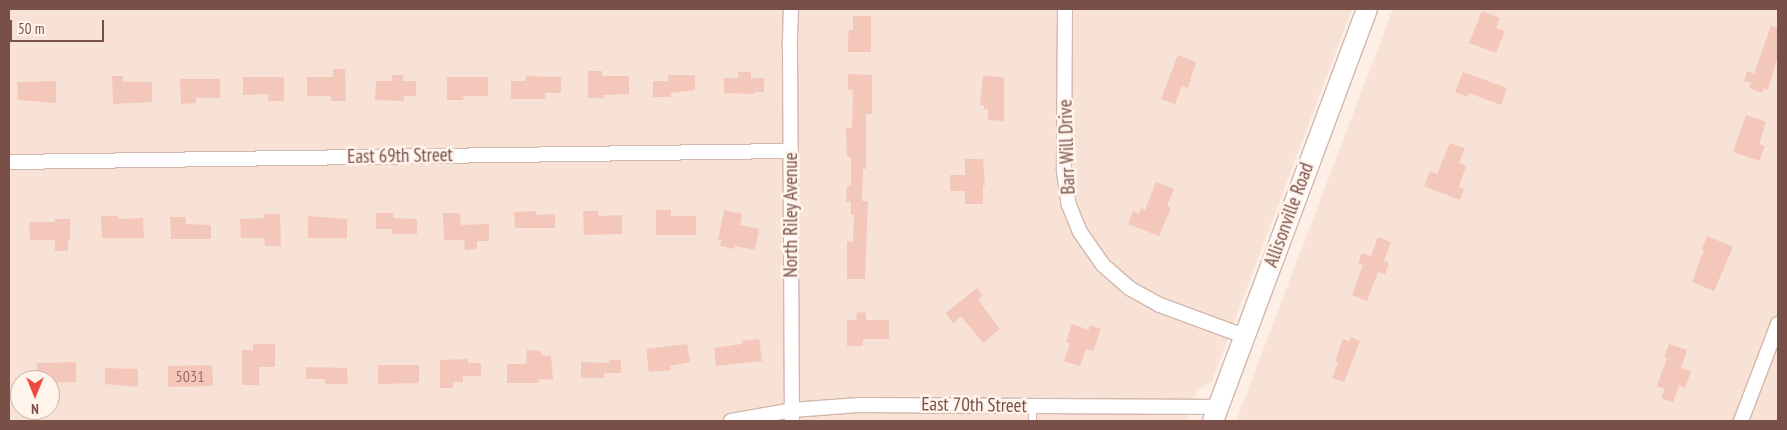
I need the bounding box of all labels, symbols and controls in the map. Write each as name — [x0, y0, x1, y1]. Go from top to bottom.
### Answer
scale bar — [12, 10, 106, 42]
text: 50 m — [18, 19, 44, 38]
street label: Barr Will Drive — [1054, 99, 1080, 195]
street label: East 69th Street — [347, 144, 453, 168]
street label: North Riley Avenue — [780, 152, 802, 278]
street label: Allisonville Road — [1260, 160, 1318, 270]
house number: 5031 — [176, 366, 204, 386]
north arrow — [10, 370, 60, 420]
street label: East 70th Street — [921, 393, 1027, 417]
text: N — [31, 400, 39, 418]

